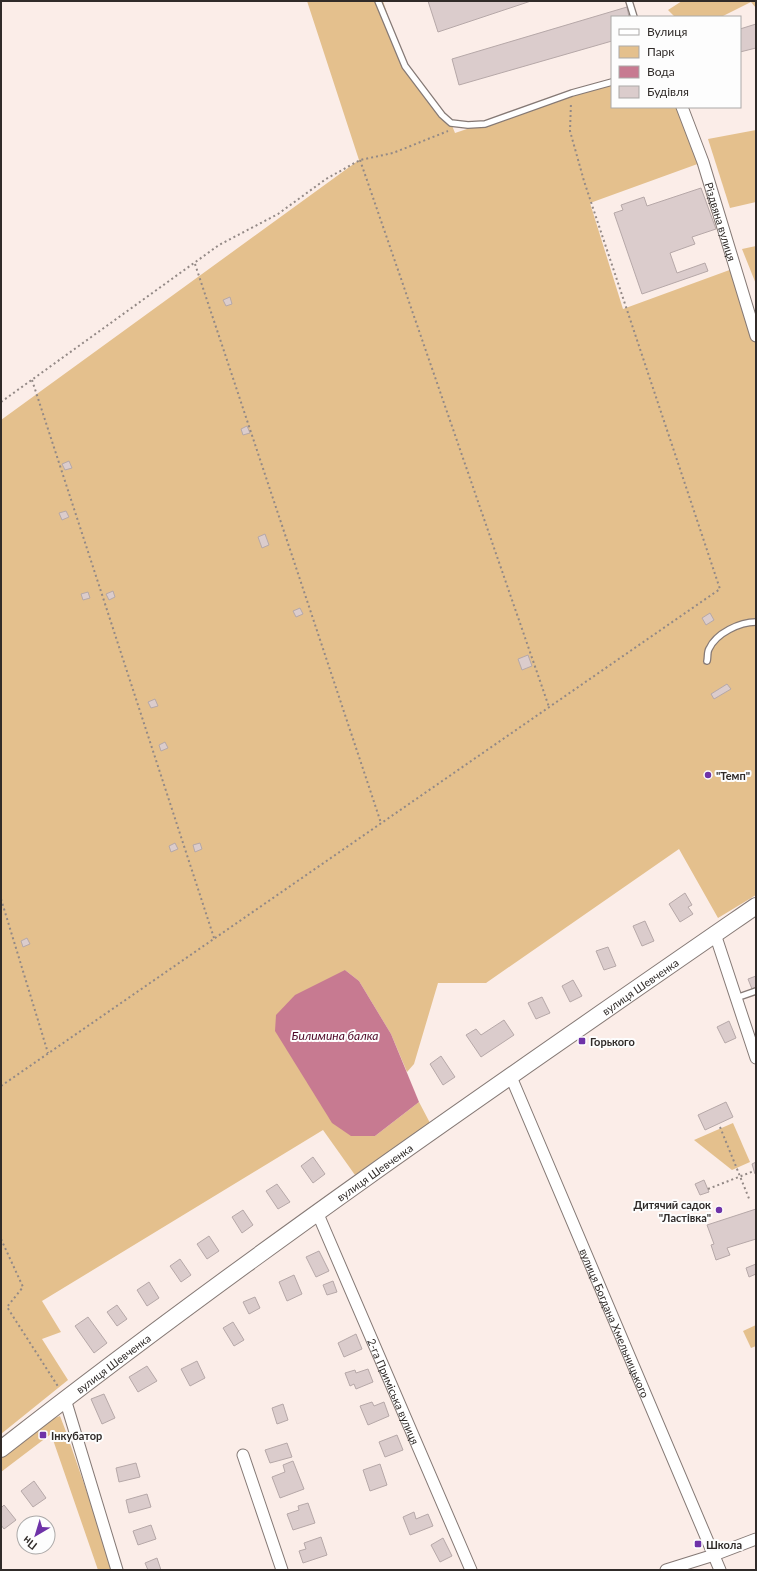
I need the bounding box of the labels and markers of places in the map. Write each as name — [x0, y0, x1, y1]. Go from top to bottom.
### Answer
place label: "Темп" — [716, 769, 750, 782]
marker: "Темп" — [703, 770, 713, 780]
place label: Горького — [590, 1035, 635, 1048]
marker: Горького — [577, 1036, 587, 1046]
place label: Дитячий садок "Ластівка" — [633, 1198, 711, 1224]
marker: Дитячий садок "Ластівка" — [714, 1205, 724, 1215]
place label: Інкубатор — [51, 1429, 102, 1442]
marker: Інкубатор — [38, 1430, 48, 1440]
place label: Школа — [706, 1538, 742, 1551]
marker: Школа — [693, 1539, 703, 1549]

